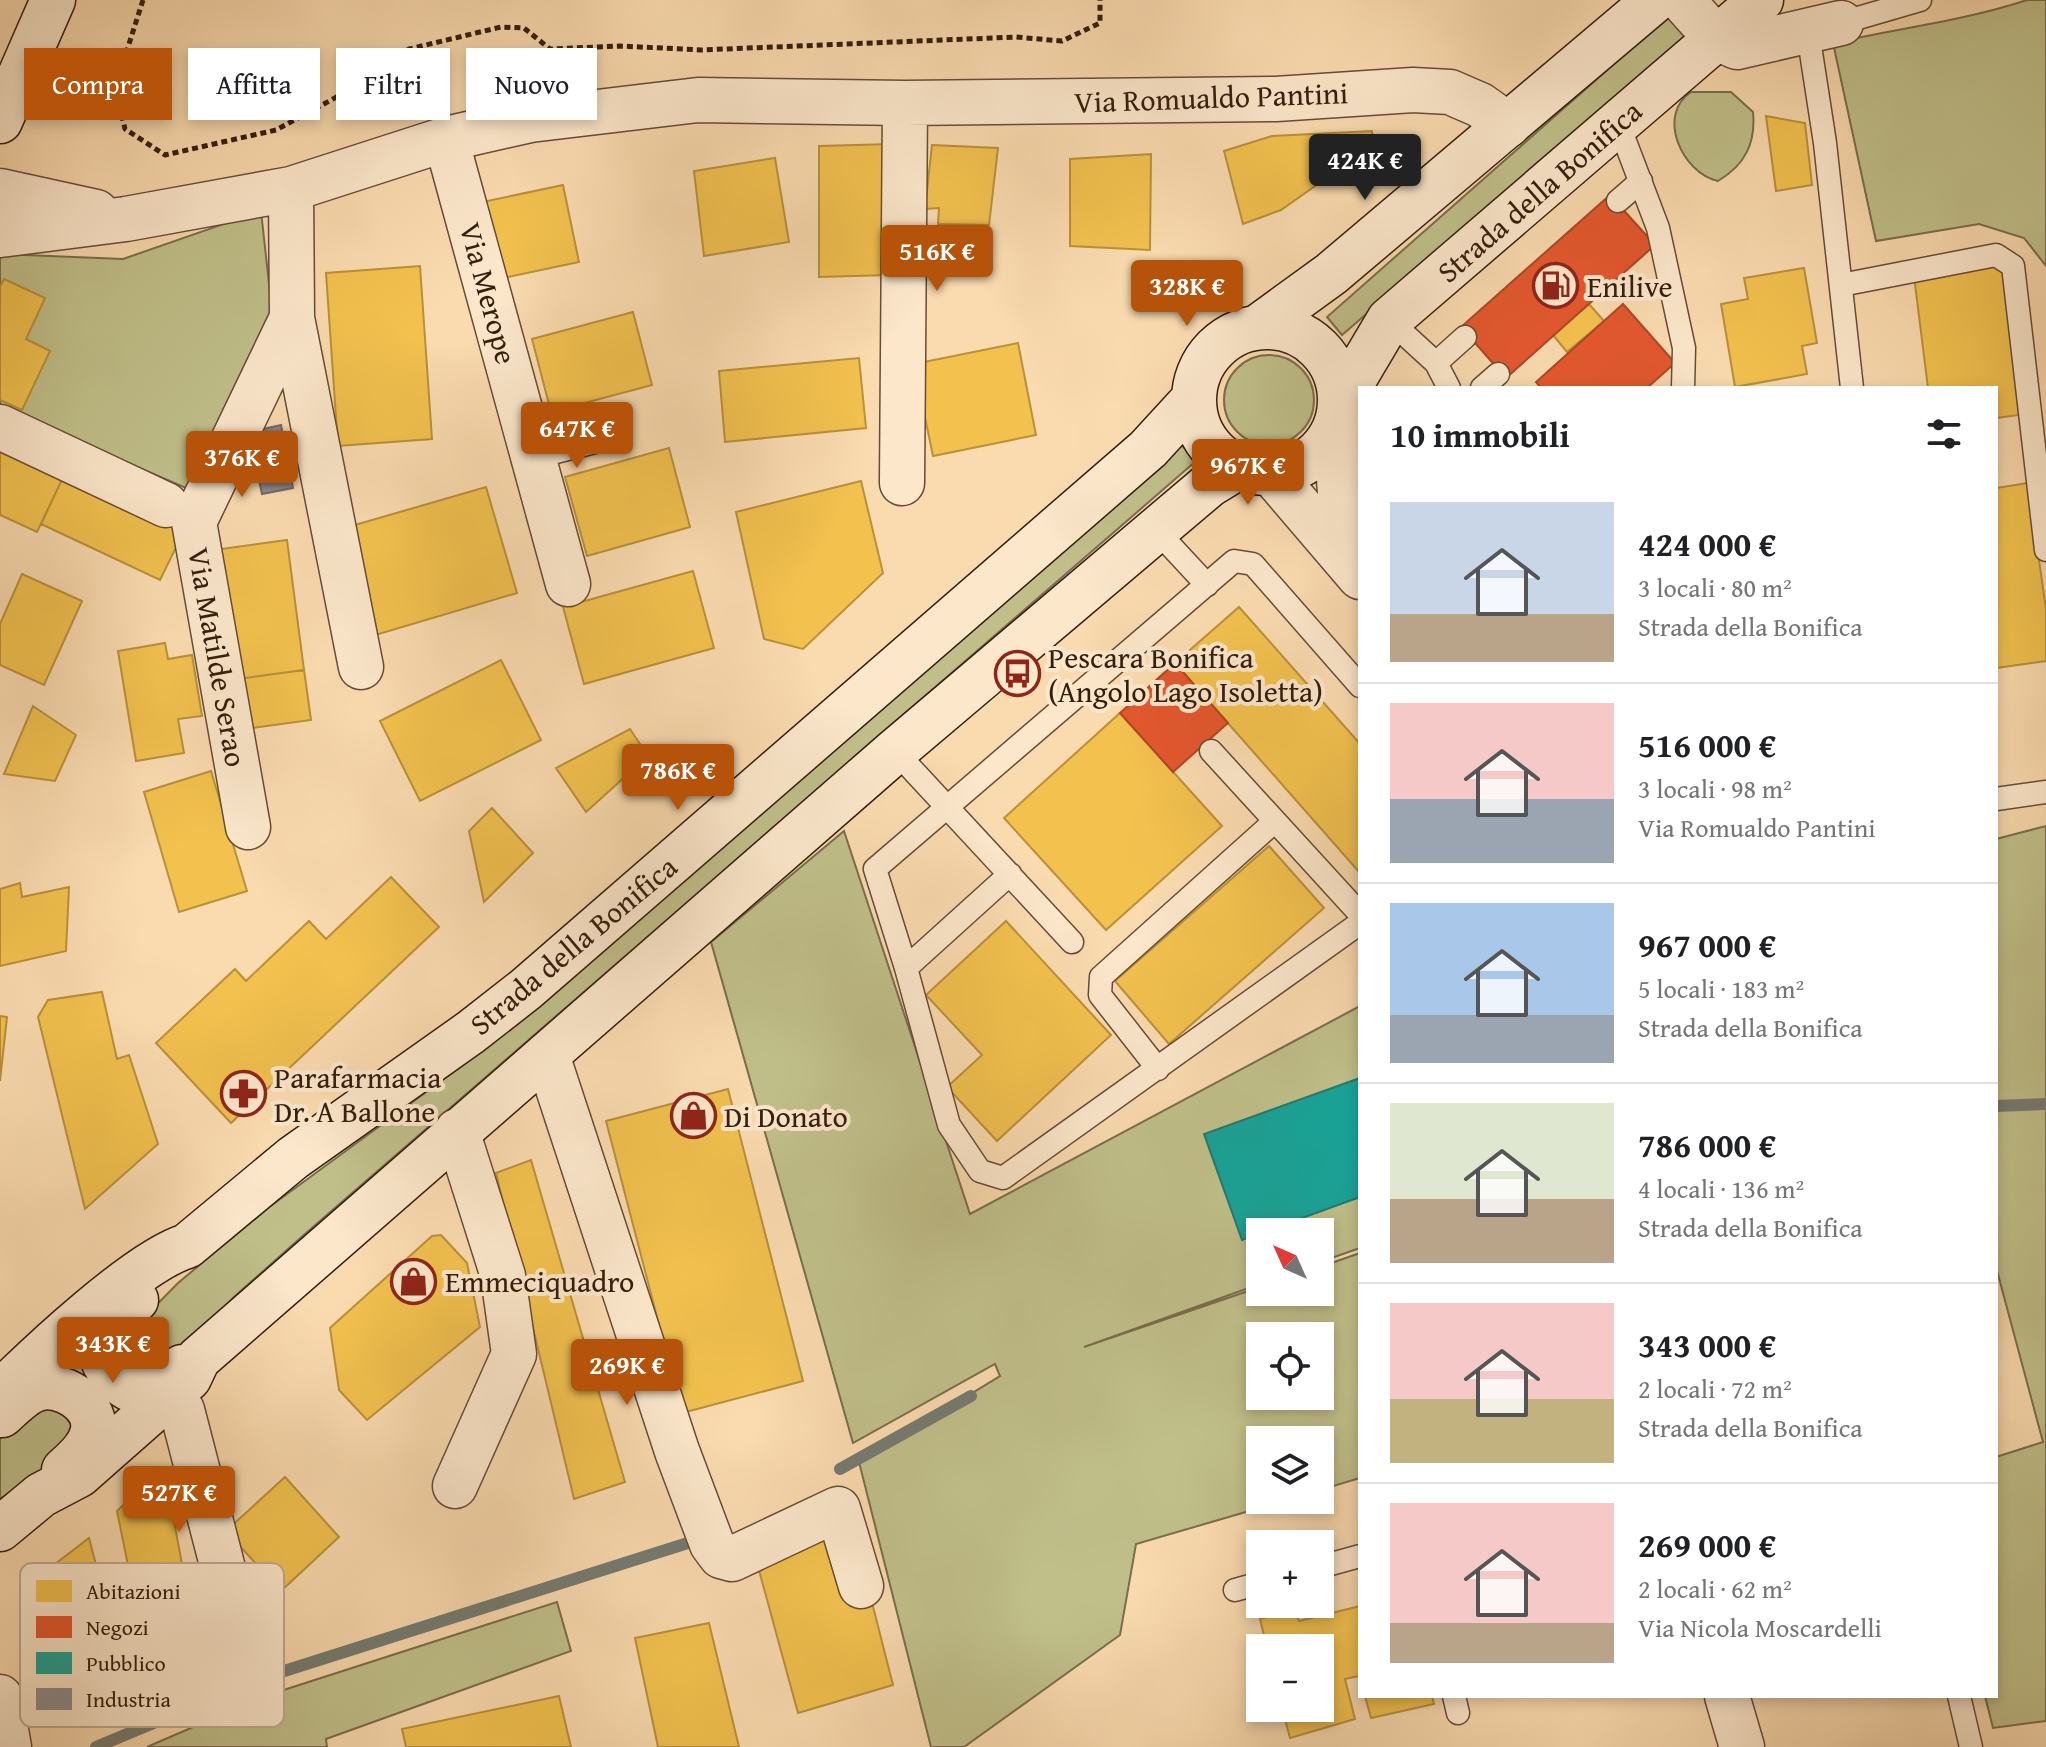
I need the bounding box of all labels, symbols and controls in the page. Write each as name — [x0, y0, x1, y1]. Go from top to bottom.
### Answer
chip: Compra — [24, 48, 172, 120]
chip: Affitta — [188, 48, 320, 120]
chip: Filtri — [336, 48, 450, 120]
chip: Nuovo — [466, 48, 597, 120]
street label: Via Romualdo Pantini — [1073, 70, 1349, 124]
street label: Strada della Bonifica — [1427, 89, 1651, 293]
pin: 424K € — [1300, 134, 1430, 202]
text: 424K € — [1327, 140, 1403, 179]
street label: Via Merope — [449, 217, 529, 369]
pin: 516K € — [872, 225, 1002, 293]
text: 516K € — [899, 231, 975, 270]
pin: 328K € — [1122, 260, 1252, 328]
fuel station icon: Enilive — [1532, 262, 1580, 310]
place label: Enilive — [1587, 264, 1673, 308]
text: 328K € — [1149, 266, 1225, 305]
pin: 647K € — [512, 402, 642, 470]
text: 647K € — [539, 408, 615, 447]
text: 10 immobili — [1390, 410, 1570, 459]
icon: filters — [1922, 412, 1966, 456]
pin: 376K € — [177, 431, 307, 499]
text: 376K € — [204, 437, 280, 476]
pin: 967K € — [1183, 439, 1313, 507]
text: 967K € — [1210, 445, 1286, 484]
text: 424 000 € — [1638, 519, 1776, 568]
icon: home — [1454, 534, 1550, 630]
street label: Via Matilde Serao — [177, 544, 259, 770]
text: 3 locali · 80 m² — [1638, 568, 1792, 607]
text: Strada della Bonifica — [1638, 607, 1863, 646]
place label: Pescara Bonifica (Angolo Lago Isoletta) — [1048, 635, 1323, 713]
bus stop icon: Pescara Bonifica (Angolo Lago Isoletta) — [993, 650, 1041, 698]
text: 516 000 € — [1638, 720, 1776, 769]
icon: home — [1454, 735, 1550, 831]
pin: 786K € — [613, 744, 743, 812]
text: 786K € — [640, 750, 716, 789]
text: 3 locali · 98 m² — [1638, 769, 1792, 808]
text: Via Romualdo Pantini — [1638, 808, 1876, 847]
street label: Strada della Bonifica — [460, 845, 686, 1045]
text: 967 000 € — [1638, 920, 1776, 969]
icon: home — [1454, 935, 1550, 1031]
text: 5 locali · 183 m² — [1638, 969, 1804, 1008]
text: Strada della Bonifica — [1638, 1008, 1863, 1047]
place label: Parafarmacia Dr. A Ballone — [274, 1055, 441, 1133]
pharmacy icon: Parafarmacia Dr. A Ballone — [219, 1070, 267, 1118]
shop icon: Di Donato — [669, 1092, 717, 1140]
place label: Di Donato — [724, 1094, 848, 1138]
text: 786 000 € — [1638, 1120, 1776, 1169]
icon: home — [1454, 1135, 1550, 1231]
text: 4 locali · 136 m² — [1638, 1169, 1804, 1208]
text: Strada della Bonifica — [1638, 1208, 1863, 1247]
north arrow — [1246, 1218, 1334, 1306]
map controls — [1246, 1218, 1334, 1722]
shop icon: Emmeciquadro — [390, 1257, 438, 1305]
place label: Emmeciquadro — [445, 1259, 634, 1303]
pin: 343K € — [48, 1317, 178, 1385]
text: 343 000 € — [1638, 1320, 1776, 1369]
button: locate — [1246, 1322, 1334, 1410]
text: 343K € — [75, 1323, 151, 1362]
icon: home — [1454, 1335, 1550, 1431]
pin: 269K € — [562, 1339, 692, 1407]
text: 269K € — [589, 1345, 665, 1384]
text: 2 locali · 72 m² — [1638, 1369, 1792, 1408]
text: Strada della Bonifica — [1638, 1408, 1863, 1447]
button: layers — [1246, 1426, 1334, 1514]
pin: 527K € — [114, 1466, 244, 1534]
text: 527K € — [141, 1472, 217, 1511]
text: 269 000 € — [1638, 1520, 1776, 1569]
button: + — [1246, 1530, 1334, 1618]
icon: home — [1454, 1535, 1550, 1631]
legend — [20, 1563, 284, 1727]
text: 2 locali · 62 m² — [1638, 1569, 1792, 1608]
text: Abitazioni — [86, 1575, 181, 1607]
text: Via Nicola Moscardelli — [1638, 1608, 1882, 1647]
text: Negozi — [86, 1611, 149, 1643]
button: − — [1246, 1634, 1334, 1722]
text: Pubblico — [86, 1647, 166, 1679]
text: Industria — [86, 1683, 172, 1715]

